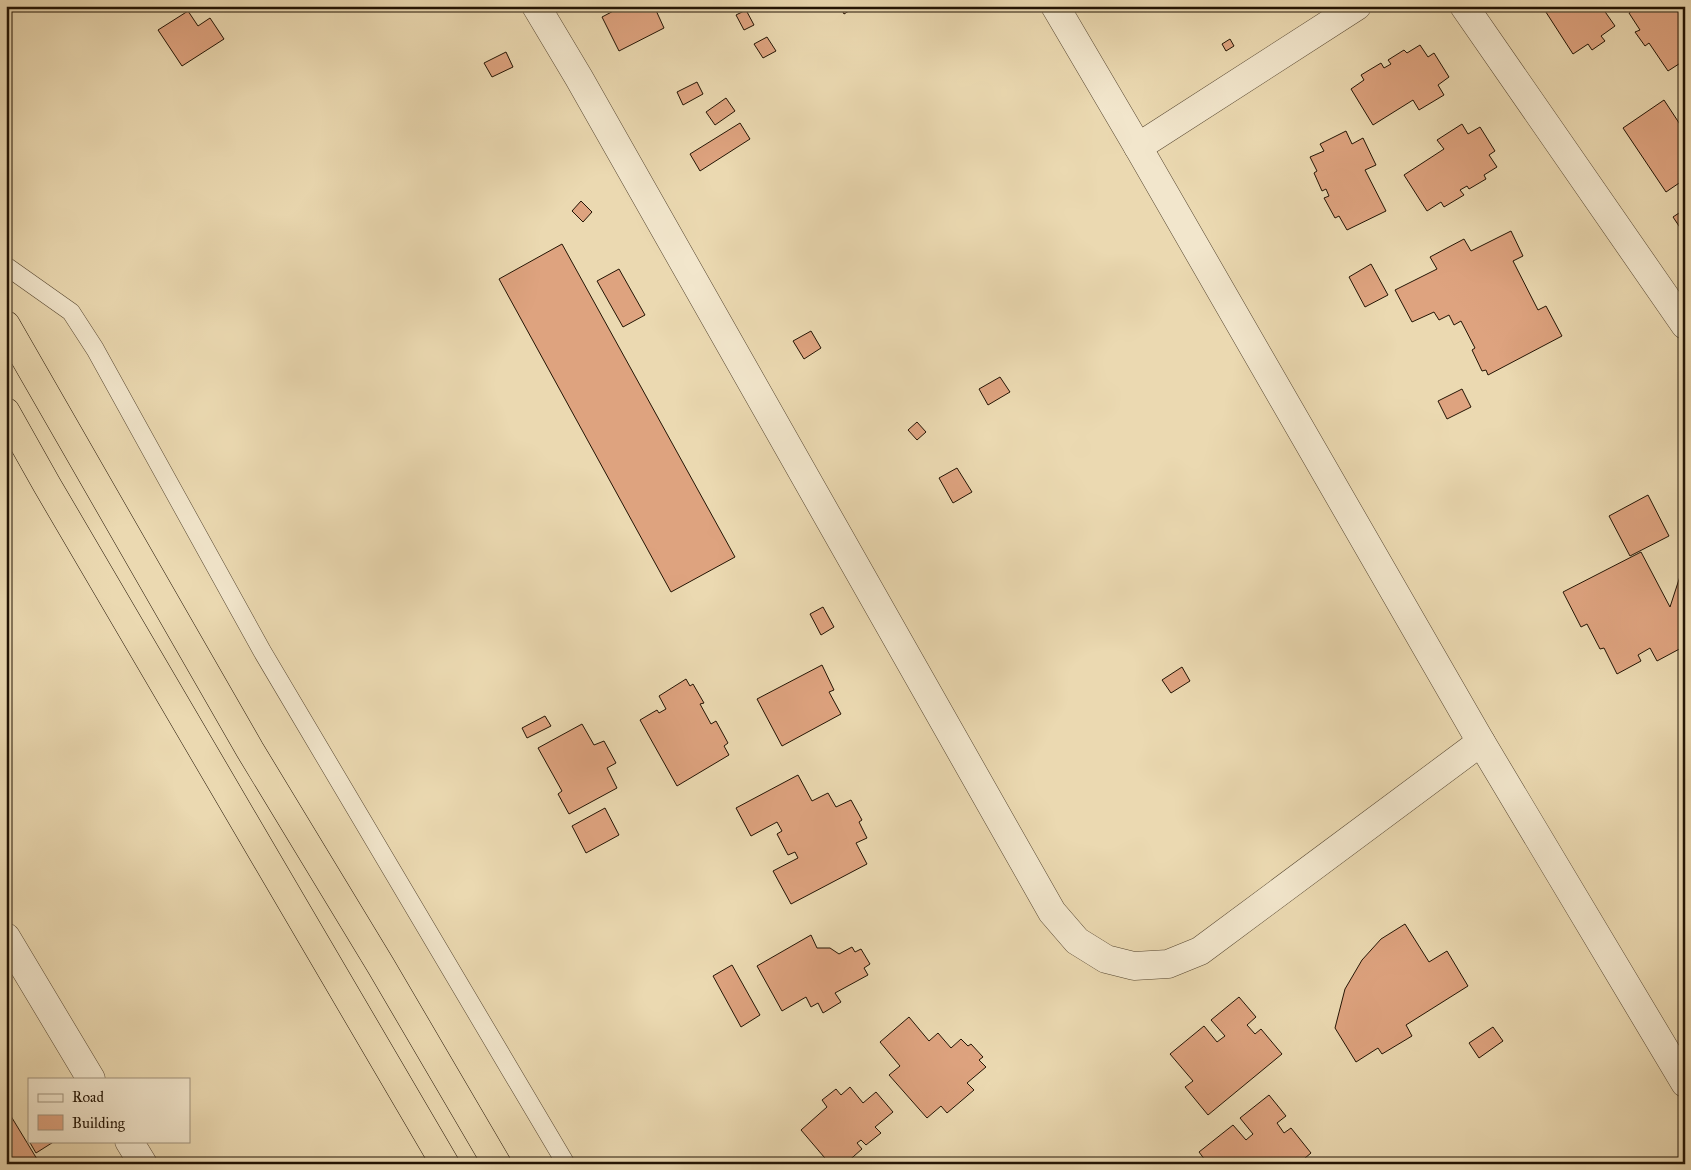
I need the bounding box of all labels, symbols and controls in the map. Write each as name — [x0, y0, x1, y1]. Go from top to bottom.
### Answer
legend — [28, 1078, 190, 1142]
text: Road — [72, 1088, 104, 1106]
text: Building — [72, 1114, 126, 1132]

